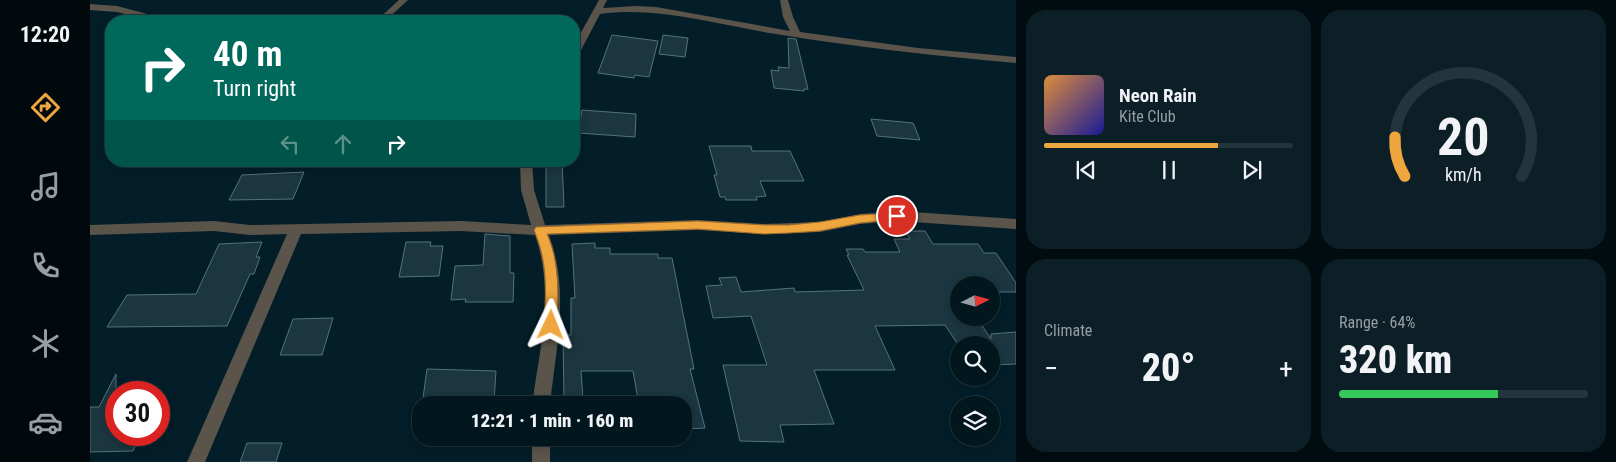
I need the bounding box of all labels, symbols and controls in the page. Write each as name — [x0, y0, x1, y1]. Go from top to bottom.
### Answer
text: 12:20 — [20, 22, 70, 47]
text: 40 m — [213, 34, 282, 75]
icon: right — [130, 35, 195, 100]
text: Turn right — [213, 76, 296, 101]
text: Neon Rain — [1119, 84, 1197, 107]
icon: directions — [28, 90, 63, 125]
text: Kite Club — [1119, 107, 1176, 126]
text: 20 — [1437, 107, 1490, 168]
icon: left — [276, 130, 304, 158]
icon: ahead — [329, 130, 357, 158]
icon: right — [382, 130, 410, 158]
icon: previous — [1072, 156, 1100, 184]
icon: pause — [1155, 156, 1183, 184]
icon: next — [1238, 156, 1266, 184]
text: km/h — [1445, 164, 1482, 185]
icon: music — [28, 169, 63, 204]
pin — [876, 195, 918, 237]
icon: arrive — [883, 202, 911, 230]
icon: phone — [28, 248, 63, 283]
north arrow — [950, 276, 1000, 326]
map controls — [950, 276, 1000, 446]
position arrow — [524, 298, 576, 350]
text: Range · 64% — [1339, 313, 1415, 332]
text: Climate — [1044, 321, 1092, 340]
icon: climate — [28, 326, 63, 361]
button: search — [950, 336, 1000, 386]
text: 320 km — [1339, 338, 1452, 382]
text: 20° — [1142, 346, 1195, 390]
text: − — [1044, 352, 1058, 385]
text: + — [1279, 352, 1293, 385]
speed limit sign: 30 — [105, 381, 170, 446]
button: layers — [950, 396, 1000, 446]
icon: car — [28, 405, 63, 440]
text: 12:21 · 1 min · 160 m — [471, 409, 633, 432]

